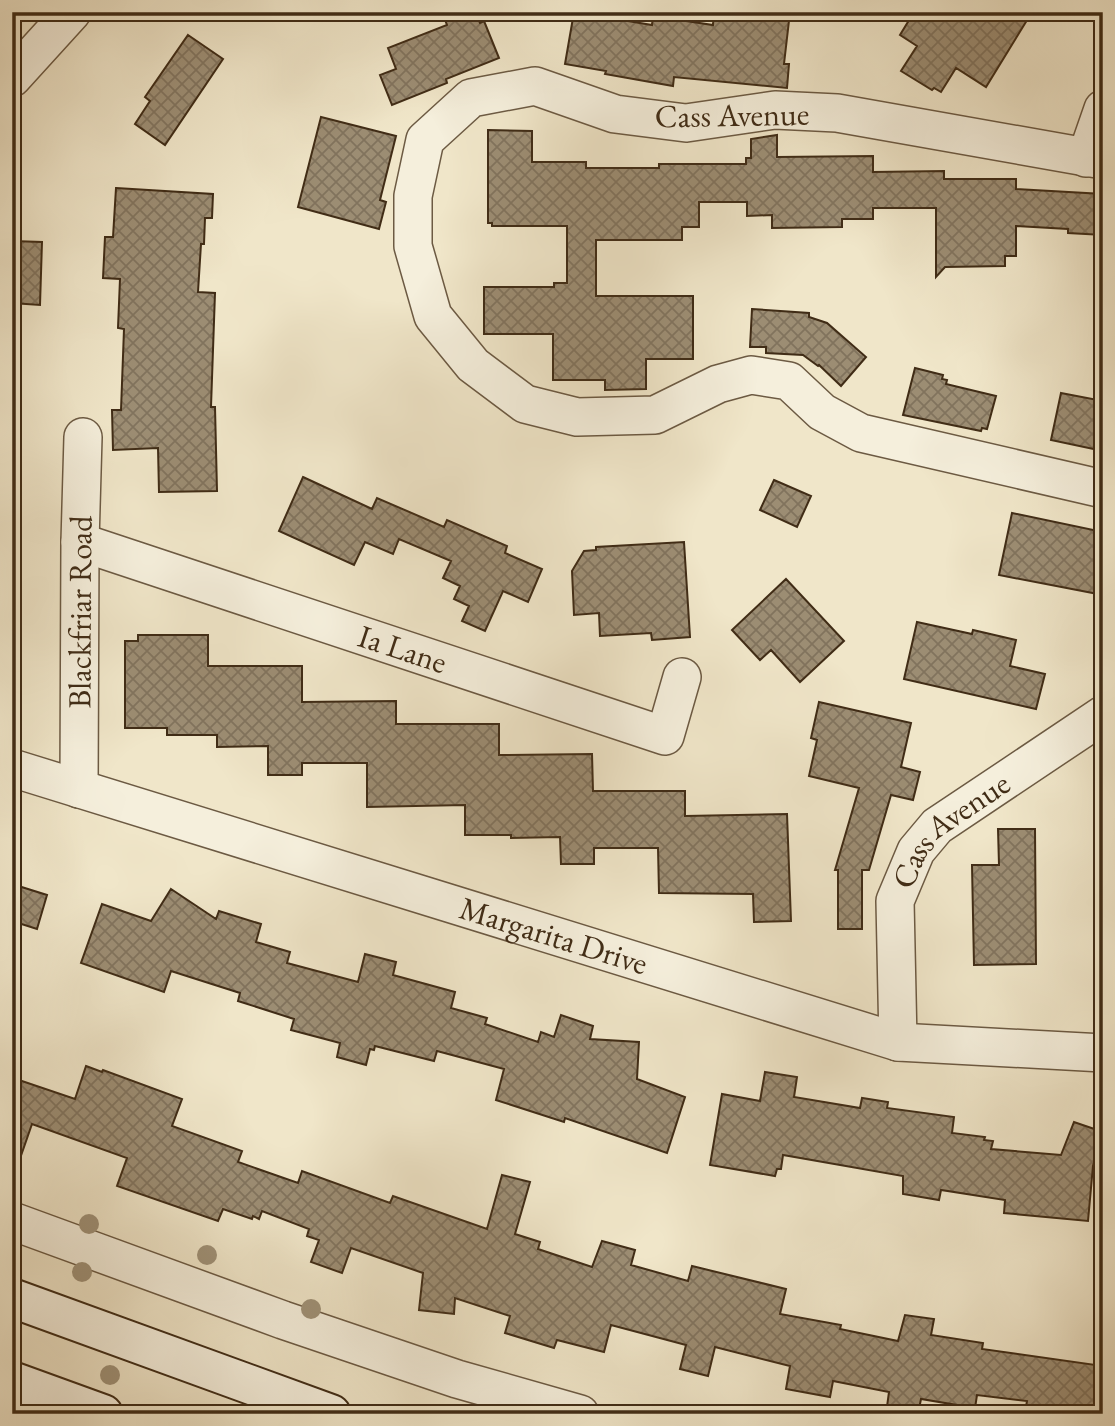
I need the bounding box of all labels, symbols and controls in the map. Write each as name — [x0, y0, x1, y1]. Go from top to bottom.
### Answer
street label: Cass Avenue — [654, 93, 810, 137]
street label: Blackfriar Road — [58, 514, 102, 709]
street label: Ia Lane — [353, 615, 452, 683]
street label: Cass Avenue — [882, 762, 1018, 895]
street label: Margarita Drive — [455, 887, 653, 984]

